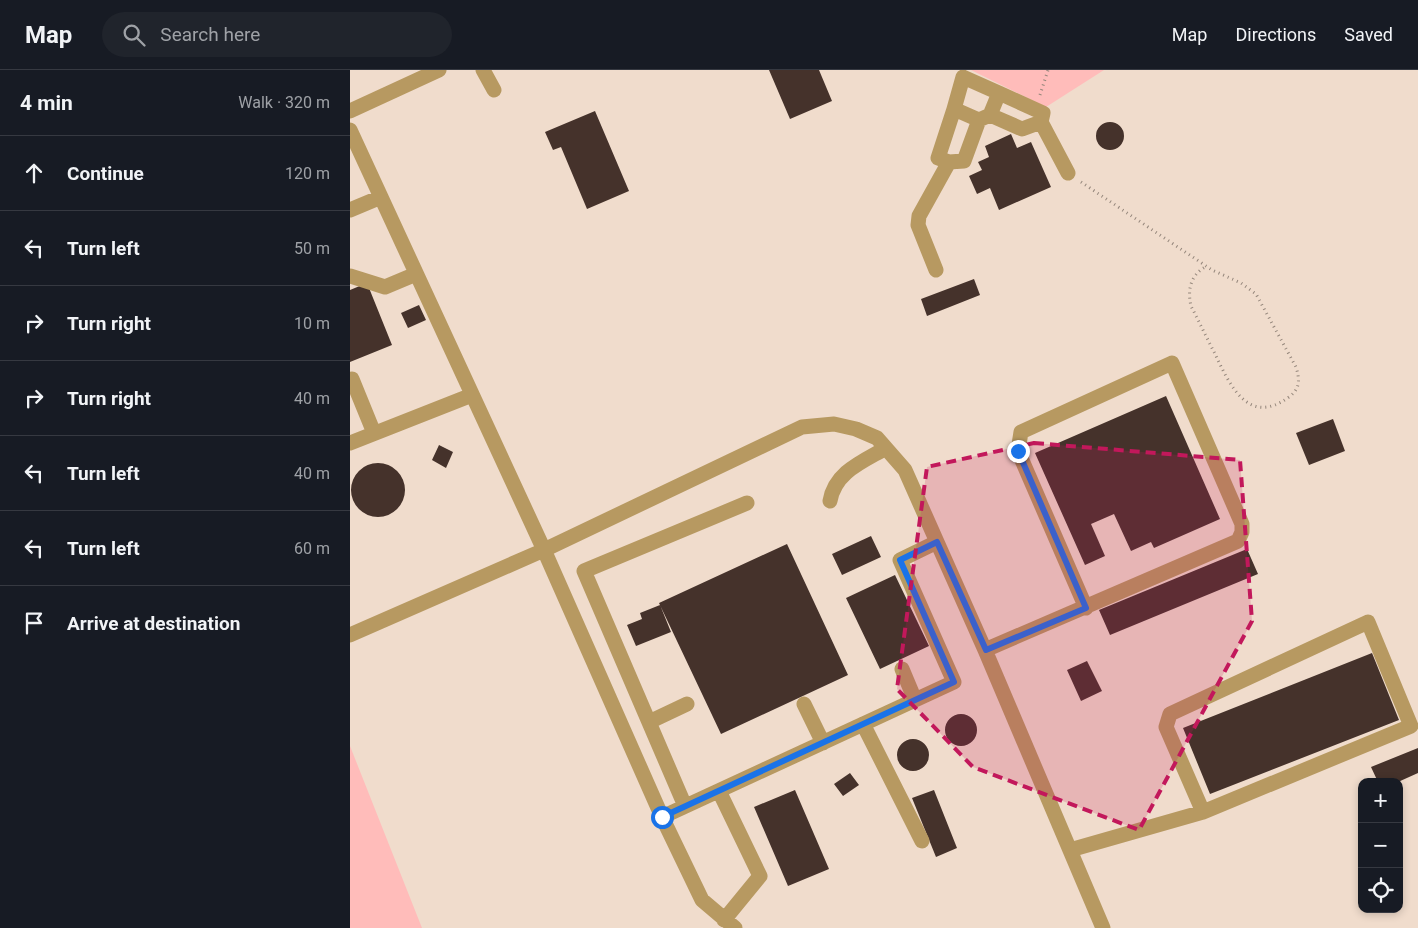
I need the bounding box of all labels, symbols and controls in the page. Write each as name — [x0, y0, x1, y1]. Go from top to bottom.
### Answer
search box — [102, 12, 452, 57]
text: Map — [25, 21, 72, 49]
icon: search — [120, 21, 148, 49]
text: Search here — [160, 23, 260, 46]
text: Map — [1172, 24, 1207, 45]
text: Directions — [1235, 24, 1316, 45]
text: Saved — [1344, 24, 1393, 45]
text: 4 min — [20, 91, 73, 115]
text: Walk · 320 m — [238, 93, 330, 112]
icon: ahead — [20, 159, 48, 187]
text: Continue — [67, 162, 144, 185]
text: 120 m — [285, 164, 330, 183]
icon: left — [20, 234, 48, 262]
text: Turn left — [67, 237, 140, 260]
text: 50 m — [294, 239, 330, 258]
icon: right — [20, 309, 48, 337]
text: Turn right — [67, 312, 151, 335]
text: 10 m — [294, 314, 330, 333]
icon: right — [20, 384, 48, 412]
text: Turn right — [67, 387, 151, 410]
text: 40 m — [294, 389, 330, 408]
route end — [1007, 440, 1030, 463]
icon: left — [20, 459, 48, 487]
text: Turn left — [67, 462, 140, 485]
text: 40 m — [294, 464, 330, 483]
icon: left — [20, 534, 48, 562]
text: Turn left — [67, 537, 140, 560]
text: 60 m — [294, 539, 330, 558]
icon: arrive — [20, 609, 48, 637]
text: Arrive at destination — [67, 612, 240, 635]
map controls — [1358, 778, 1403, 913]
button: + — [1358, 778, 1403, 823]
route start — [651, 806, 674, 829]
button: − — [1358, 823, 1403, 868]
button: locate — [1358, 868, 1403, 913]

